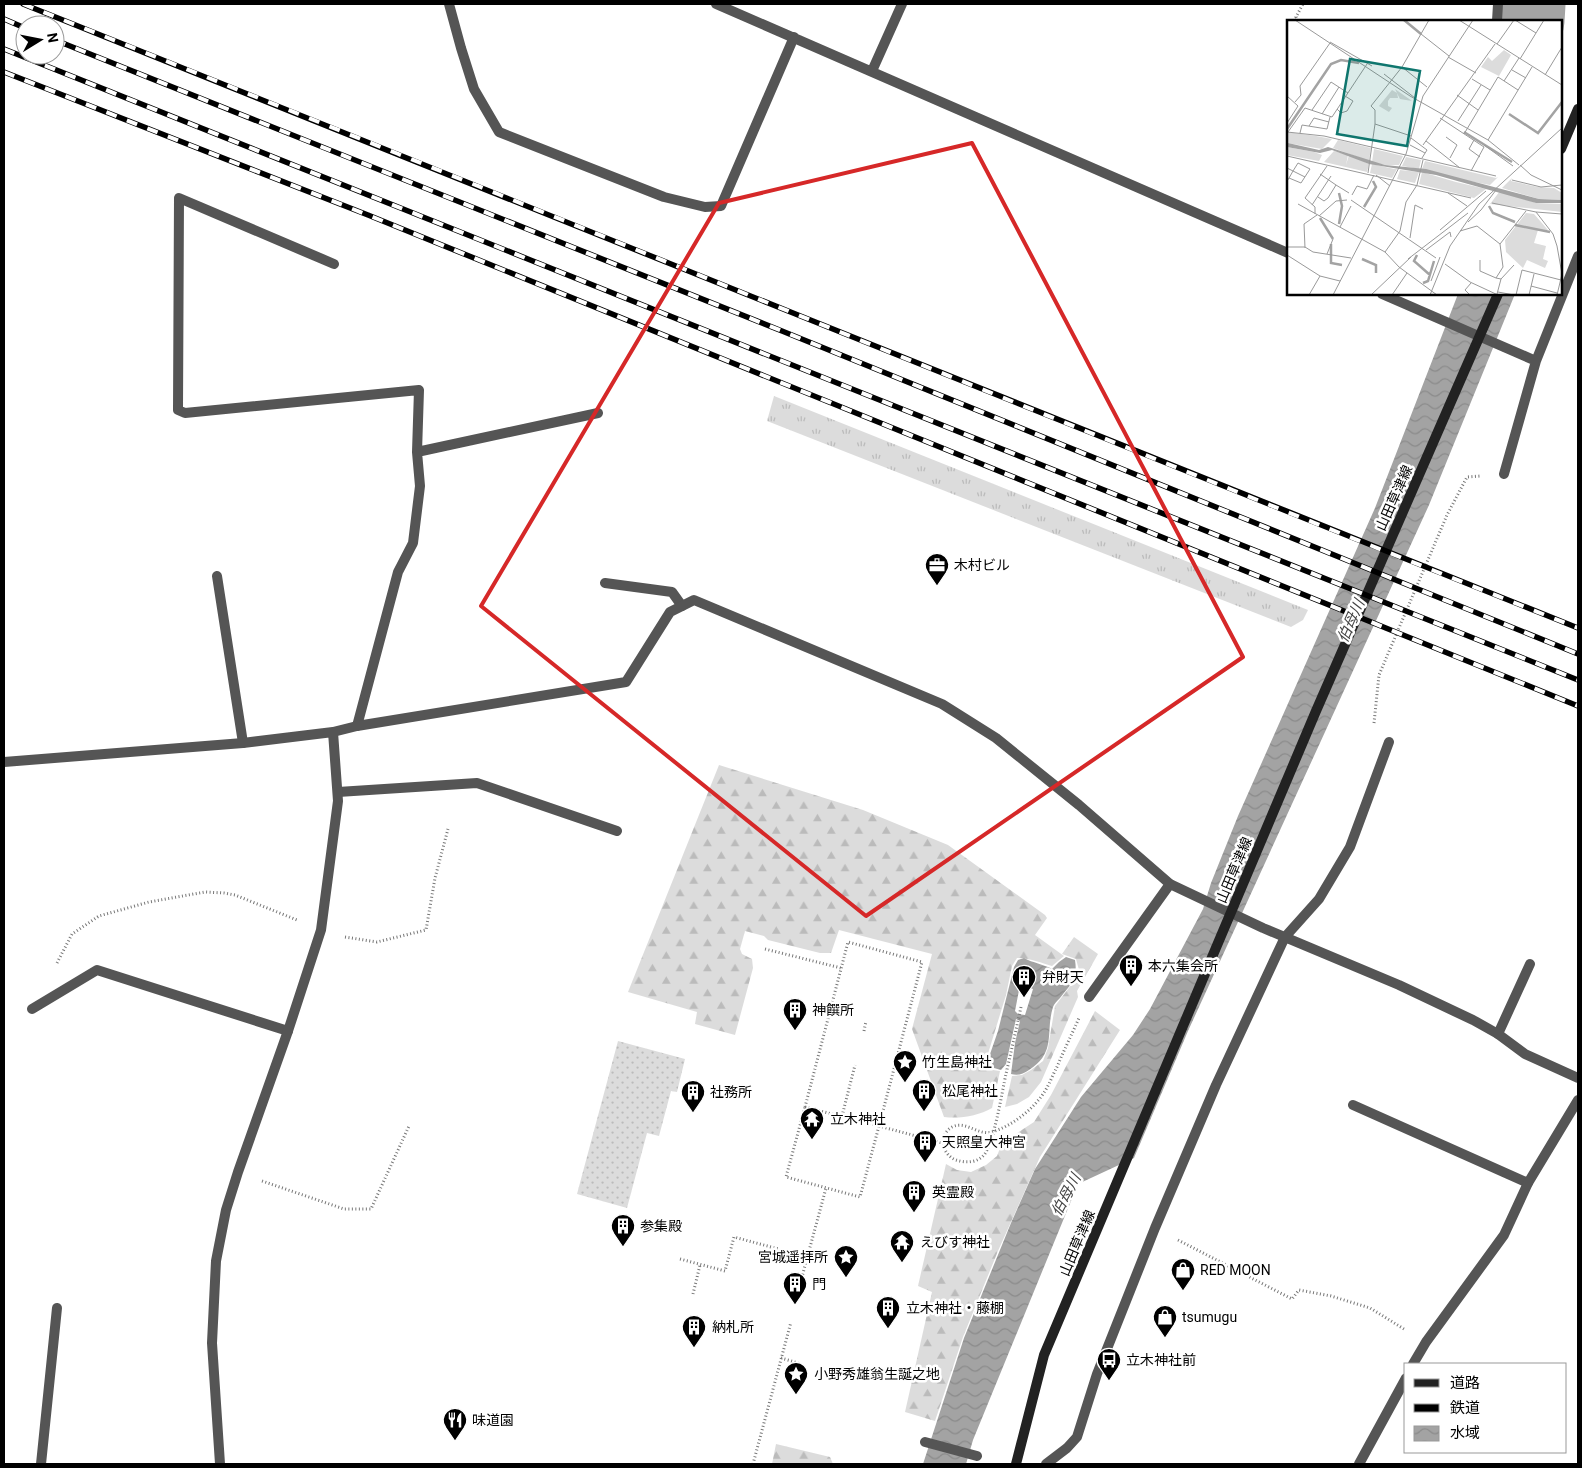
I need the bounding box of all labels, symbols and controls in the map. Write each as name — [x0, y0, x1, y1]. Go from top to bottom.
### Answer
north arrow — [15, 15, 65, 65]
inset map — [1287, 20, 1562, 295]
text: N — [44, 31, 62, 44]
street label: 山田草津線 — [1372, 463, 1416, 533]
office icon: 木村ビル — [924, 552, 950, 586]
place label: 木村ビル — [954, 557, 1010, 573]
water label: 伯母川 — [1334, 595, 1369, 645]
street label: 山田草津線 — [1213, 835, 1255, 905]
building icon: 本六集会所 — [1118, 953, 1144, 987]
place label: 本六集会所 — [1148, 958, 1218, 974]
building icon: 弁財天 — [1011, 964, 1037, 998]
place label: 弁財天 — [1042, 969, 1084, 985]
building icon: 神饌所 — [782, 997, 808, 1031]
place label: 神饌所 — [812, 1002, 854, 1018]
place icon: 竹生島神社 — [892, 1049, 918, 1083]
place label: 竹生島神社 — [922, 1054, 992, 1070]
building icon: 松尾神社 — [911, 1078, 937, 1112]
building icon: 社務所 — [680, 1079, 706, 1113]
place label: 松尾神社 — [942, 1083, 998, 1099]
place label: 社務所 — [710, 1084, 752, 1100]
temple icon: 立木神社 — [799, 1106, 825, 1140]
place label: 立木神社 — [830, 1111, 886, 1127]
building icon: 天照皇大神宮 — [912, 1129, 938, 1163]
place label: 天照皇大神宮 — [942, 1134, 1026, 1150]
water label: 伯母川 — [1047, 1169, 1085, 1219]
building icon: 英霊殿 — [901, 1179, 927, 1213]
place label: 英霊殿 — [932, 1184, 974, 1200]
street label: 山田草津線 — [1056, 1208, 1098, 1278]
building icon: 参集殿 — [610, 1213, 636, 1247]
place label: 参集殿 — [640, 1218, 682, 1234]
temple icon: えびす神社 — [889, 1229, 915, 1263]
place label: えびす神社 — [920, 1234, 990, 1250]
place icon: 宮城遥拝所 — [833, 1244, 859, 1278]
place label: 宮城遥拝所 — [758, 1249, 828, 1265]
shop icon: RED MOON — [1170, 1257, 1196, 1291]
place label: RED MOON — [1200, 1262, 1271, 1278]
building icon: 門 — [782, 1271, 808, 1305]
place label: 門 — [812, 1276, 826, 1292]
building icon: 立木神社・藤棚 — [875, 1295, 901, 1329]
place label: 立木神社・藤棚 — [906, 1300, 1004, 1316]
shop icon: tsumugu — [1152, 1304, 1178, 1338]
place label: tsumugu — [1182, 1309, 1237, 1325]
building icon: 納札所 — [681, 1314, 707, 1348]
place label: 納札所 — [712, 1319, 754, 1335]
bus stop icon: 立木神社前 — [1096, 1347, 1122, 1381]
place label: 立木神社前 — [1126, 1352, 1196, 1368]
place icon: 小野秀雄翁生誕之地 — [783, 1361, 809, 1395]
legend — [1404, 1363, 1567, 1453]
place label: 小野秀雄翁生誕之地 — [814, 1366, 940, 1382]
text: 道路 — [1450, 1374, 1480, 1392]
text: 鉄道 — [1450, 1399, 1480, 1417]
restaurant icon: 味道園 — [442, 1407, 468, 1441]
place label: 味道園 — [472, 1412, 514, 1428]
text: 水域 — [1450, 1424, 1480, 1442]

